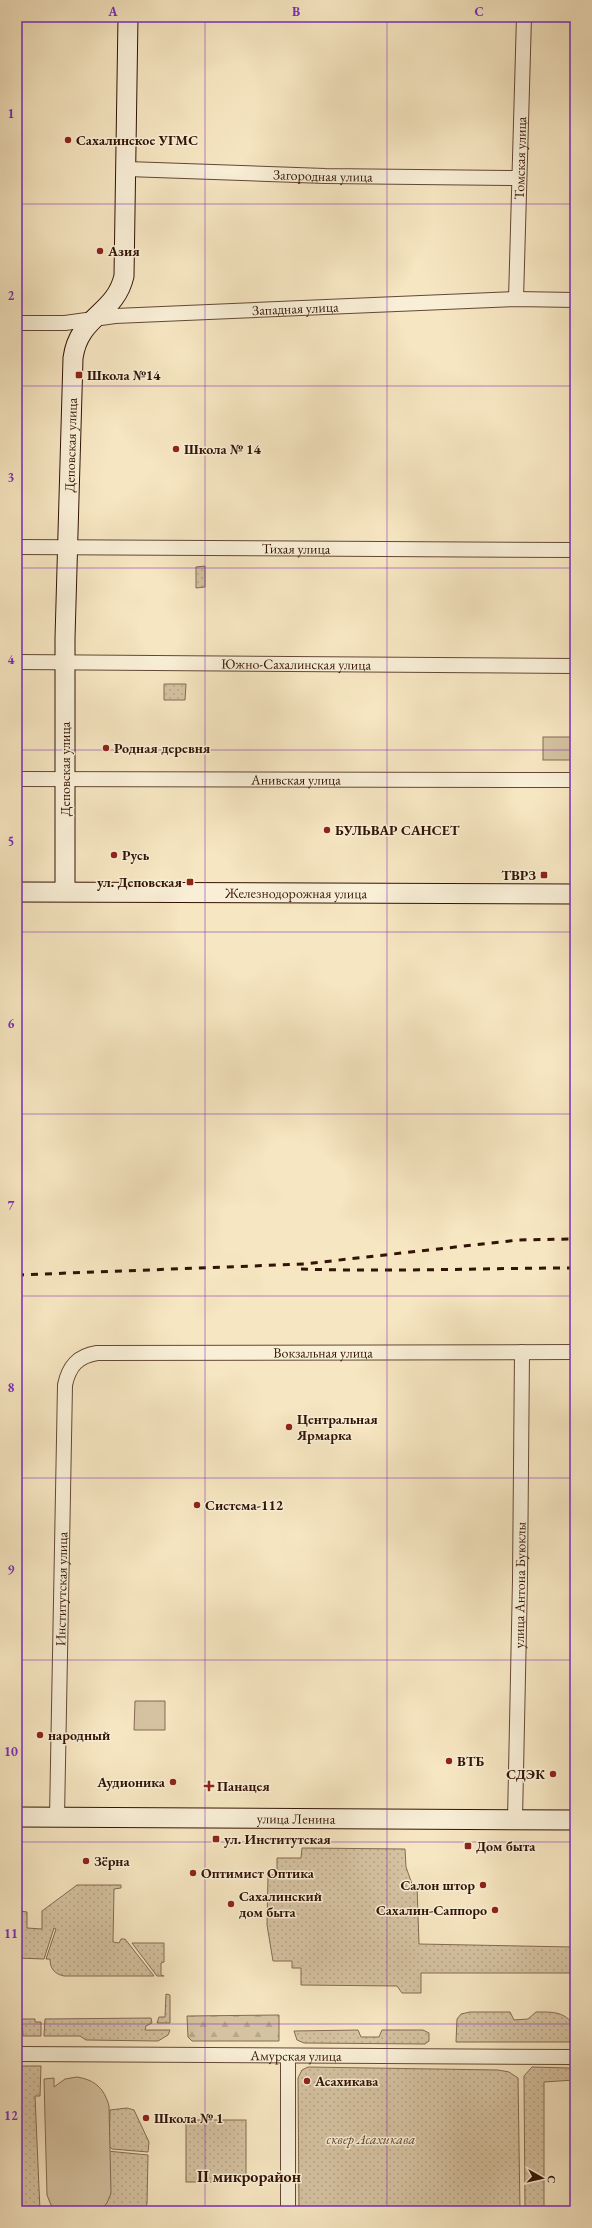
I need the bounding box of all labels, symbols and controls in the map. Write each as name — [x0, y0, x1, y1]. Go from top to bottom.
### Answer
text: A — [107, 3, 118, 20]
text: B — [292, 3, 300, 20]
text: C — [474, 3, 484, 20]
text: 1 — [8, 105, 15, 122]
street label: Томская улица — [510, 116, 530, 200]
place label: Сахалинское УГМС — [76, 131, 198, 149]
marker: Сахалинское УГМС — [63, 135, 73, 145]
street label: Загородная улица — [273, 165, 373, 185]
place label: Азия — [107, 242, 140, 260]
marker: Азия — [95, 246, 105, 256]
text: 2 — [8, 287, 15, 304]
street label: Западная улица — [252, 298, 339, 319]
place label: Школа №14 — [87, 366, 161, 384]
marker: Школа №14 — [74, 370, 84, 380]
street label: Деповская улица — [60, 397, 81, 493]
place label: Школа № 14 — [184, 440, 261, 458]
marker: Школа № 14 — [171, 444, 181, 454]
text: 3 — [8, 469, 15, 486]
street label: Тихая улица — [262, 539, 331, 558]
text: 4 — [8, 651, 15, 668]
street label: Южно-Сахалинская улица — [221, 654, 372, 674]
street label: Деповская улица — [56, 721, 74, 816]
place label: Родная деревня — [114, 739, 211, 757]
marker: Родная деревня — [101, 743, 111, 753]
street label: Анивская улица — [250, 770, 341, 789]
place label: БУЛЬВАР САНСЕТ — [335, 821, 460, 839]
marker: БУЛЬВАР САНСЕТ — [322, 825, 332, 835]
text: 5 — [8, 833, 14, 850]
place label: Русь — [122, 846, 150, 864]
marker: Русь — [109, 850, 119, 860]
place label: ТВРЗ — [501, 866, 536, 884]
marker: ТВРЗ — [539, 870, 549, 880]
place label: ул. Деповская — [97, 873, 183, 891]
marker: ул. Деповская — [185, 877, 195, 887]
street label: Железнодорожная улица — [224, 884, 367, 902]
text: 6 — [8, 1015, 15, 1032]
text: 7 — [8, 1197, 15, 1214]
street label: Вокзальная улица — [273, 1343, 373, 1362]
text: 8 — [8, 1379, 15, 1396]
place label: Центральная Ярмарка — [296, 1410, 378, 1444]
marker: Центральная Ярмарка — [284, 1422, 294, 1432]
place label: Система-112 — [205, 1496, 284, 1514]
marker: Система-112 — [192, 1500, 202, 1510]
street label: улица Антона Буюклы — [510, 1521, 530, 1648]
street label: Институтская улица — [51, 1531, 71, 1646]
text: 9 — [8, 1561, 15, 1578]
place label: народный — [48, 1726, 110, 1744]
marker: народный — [35, 1730, 45, 1740]
text: 10 — [4, 1743, 18, 1760]
place label: ВТБ — [457, 1752, 484, 1770]
marker: ВТБ — [444, 1756, 454, 1766]
place label: СДЭК — [506, 1765, 546, 1783]
marker: СДЭК — [548, 1769, 558, 1779]
place label: Аудионика — [96, 1773, 166, 1791]
marker: Аудионика — [168, 1777, 178, 1787]
place label: Панацея — [217, 1777, 270, 1795]
marker: Панацея — [204, 1781, 214, 1791]
street label: улица Ленина — [257, 1809, 336, 1828]
place label: ул. Институтская — [224, 1830, 331, 1848]
marker: ул. Институтская — [211, 1834, 221, 1844]
place label: Дом быта — [476, 1837, 536, 1855]
marker: Дом быта — [463, 1841, 473, 1851]
place label: Зёрна — [94, 1852, 130, 1870]
marker: Зёрна — [81, 1856, 91, 1866]
place label: Оптимист Оптика — [201, 1864, 315, 1882]
marker: Оптимист Оптика — [188, 1868, 198, 1878]
place label: Салон штор — [401, 1876, 475, 1894]
marker: Салон штор — [478, 1880, 488, 1890]
place label: Сахалинский дом быта — [239, 1887, 322, 1921]
marker: Сахалинский дом быта — [226, 1899, 236, 1909]
place label: Сахалин-Саппоро — [376, 1901, 487, 1919]
marker: Сахалин-Саппоро — [490, 1905, 500, 1915]
text: 11 — [4, 1925, 18, 1942]
street label: Амурская улица — [249, 2046, 342, 2065]
place label: Асахикава — [314, 2072, 379, 2090]
marker: Асахикава — [302, 2076, 312, 2086]
text: 12 — [4, 2107, 18, 2124]
place label: Школа № 1 — [154, 2109, 223, 2127]
marker: Школа № 1 — [141, 2113, 151, 2123]
park label: сквер Асахикава — [327, 2130, 416, 2148]
north arrow — [522, 2158, 562, 2198]
district label: II микрорайон — [197, 2166, 301, 2187]
text: С — [544, 2175, 559, 2184]

